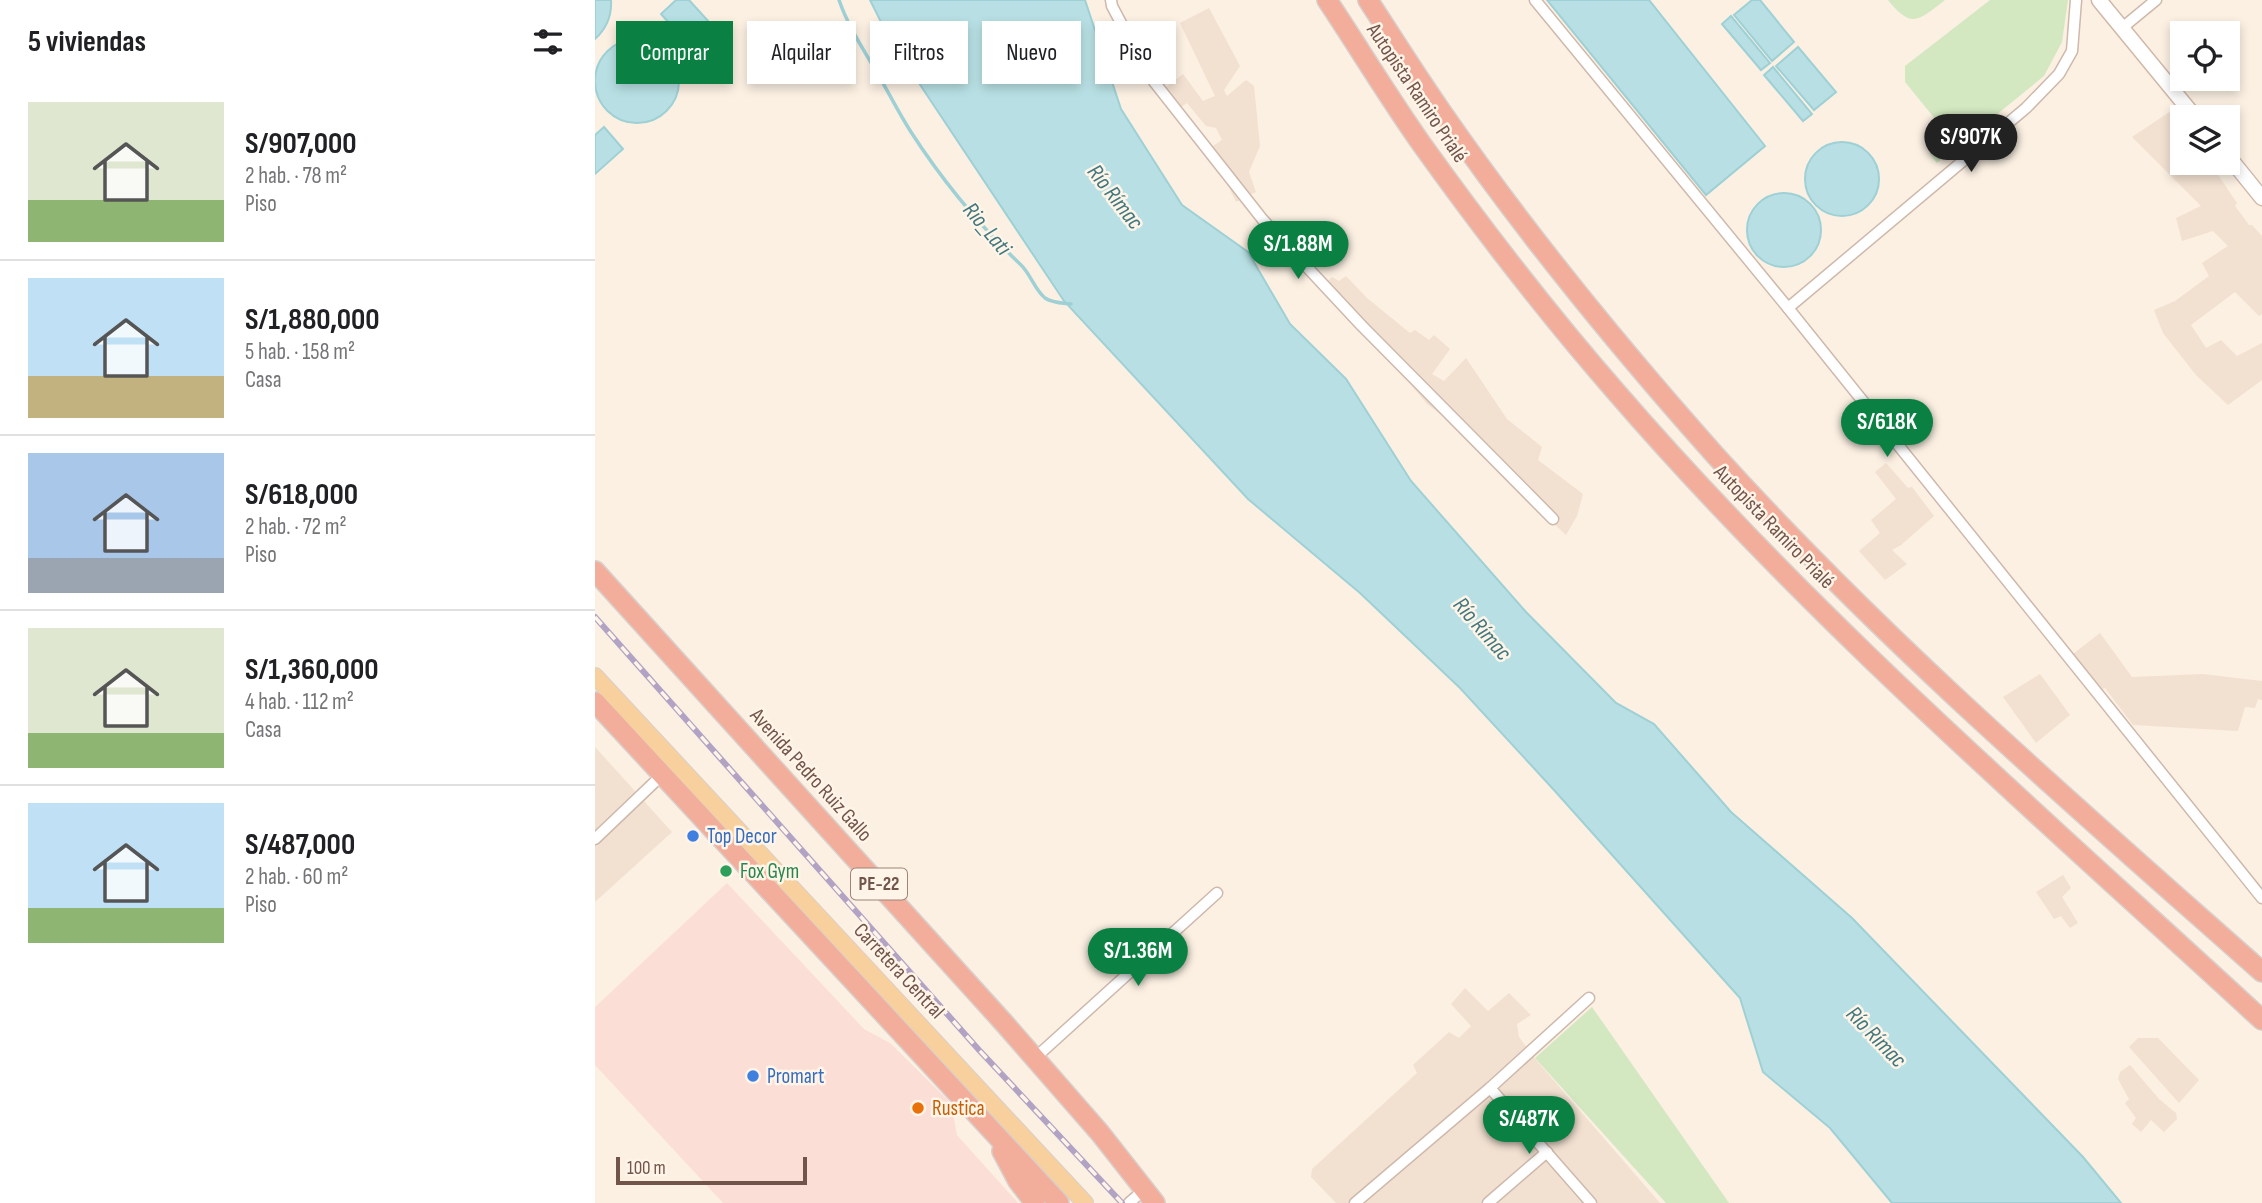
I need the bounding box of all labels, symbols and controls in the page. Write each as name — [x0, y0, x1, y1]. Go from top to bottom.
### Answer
street label: Autopista Ramiro Prialé — [1361, 18, 1473, 167]
chip: Comprar — [616, 21, 733, 84]
chip: Alquilar — [747, 21, 856, 84]
chip: Filtros — [870, 21, 968, 84]
chip: Nuevo — [982, 21, 1081, 84]
chip: Piso — [1095, 21, 1176, 84]
map controls — [2170, 21, 2240, 175]
button: locate — [2170, 21, 2240, 91]
icon: filters — [529, 23, 567, 61]
text: 5 viviendas — [28, 24, 146, 60]
button: layers — [2170, 105, 2240, 175]
pin: S/907K — [1914, 114, 2028, 174]
text: S/907K — [1940, 123, 2002, 151]
text: S/907,000 — [245, 126, 357, 162]
icon: home — [84, 130, 168, 214]
water label: Río Rímac — [1081, 159, 1149, 235]
text: 2 hab. · 78 m² — [245, 162, 347, 190]
text: Piso — [245, 190, 277, 218]
water label: Rio_Lati — [957, 197, 1018, 262]
pin: S/1.88M — [1233, 222, 1363, 281]
text: S/1.88M — [1264, 230, 1332, 258]
text: S/1,880,000 — [245, 302, 380, 338]
icon: home — [84, 306, 168, 390]
text: 5 hab. · 158 m² — [245, 338, 355, 366]
text: Casa — [245, 366, 282, 394]
pin: S/618K — [1830, 400, 1944, 459]
text: S/618K — [1857, 408, 1917, 436]
street label: Autopista Ramiro Prialé — [1708, 459, 1839, 594]
text: S/618,000 — [245, 477, 358, 513]
icon: home — [84, 481, 168, 565]
text: 2 hab. · 72 m² — [245, 513, 347, 541]
text: Piso — [245, 541, 277, 569]
water label: Río Rímac — [1447, 592, 1517, 666]
text: S/1,360,000 — [245, 652, 378, 688]
icon: home — [84, 656, 168, 740]
text: 4 hab. · 112 m² — [245, 688, 354, 716]
street label: Avenida Pedro Ruiz Gallo — [744, 703, 877, 847]
text: Casa — [245, 716, 282, 744]
place label: Top Decor — [707, 824, 777, 849]
text: S/487,000 — [245, 827, 355, 863]
marker: Top Decor — [685, 828, 701, 844]
icon: home — [84, 831, 168, 915]
place label: Fox Gym — [740, 859, 799, 884]
text: 2 hab. · 60 m² — [245, 863, 348, 891]
marker: Fox Gym — [718, 863, 734, 879]
road number: PE-22 — [851, 869, 907, 900]
text: Piso — [245, 891, 277, 919]
street label: Carretera Central — [848, 918, 950, 1024]
pin: S/1.36M — [1073, 928, 1203, 988]
text: S/1.36M — [1104, 937, 1172, 965]
water label: Río Rímac — [1840, 1000, 1912, 1074]
place label: Promart — [767, 1064, 825, 1089]
marker: Promart — [745, 1068, 761, 1084]
place label: Rustica — [932, 1096, 985, 1121]
pin: S/487K — [1472, 1096, 1586, 1156]
marker: Rustica — [910, 1100, 926, 1116]
text: S/487K — [1499, 1105, 1559, 1133]
scale bar — [616, 1154, 807, 1186]
text: 100 m — [627, 1157, 666, 1180]

